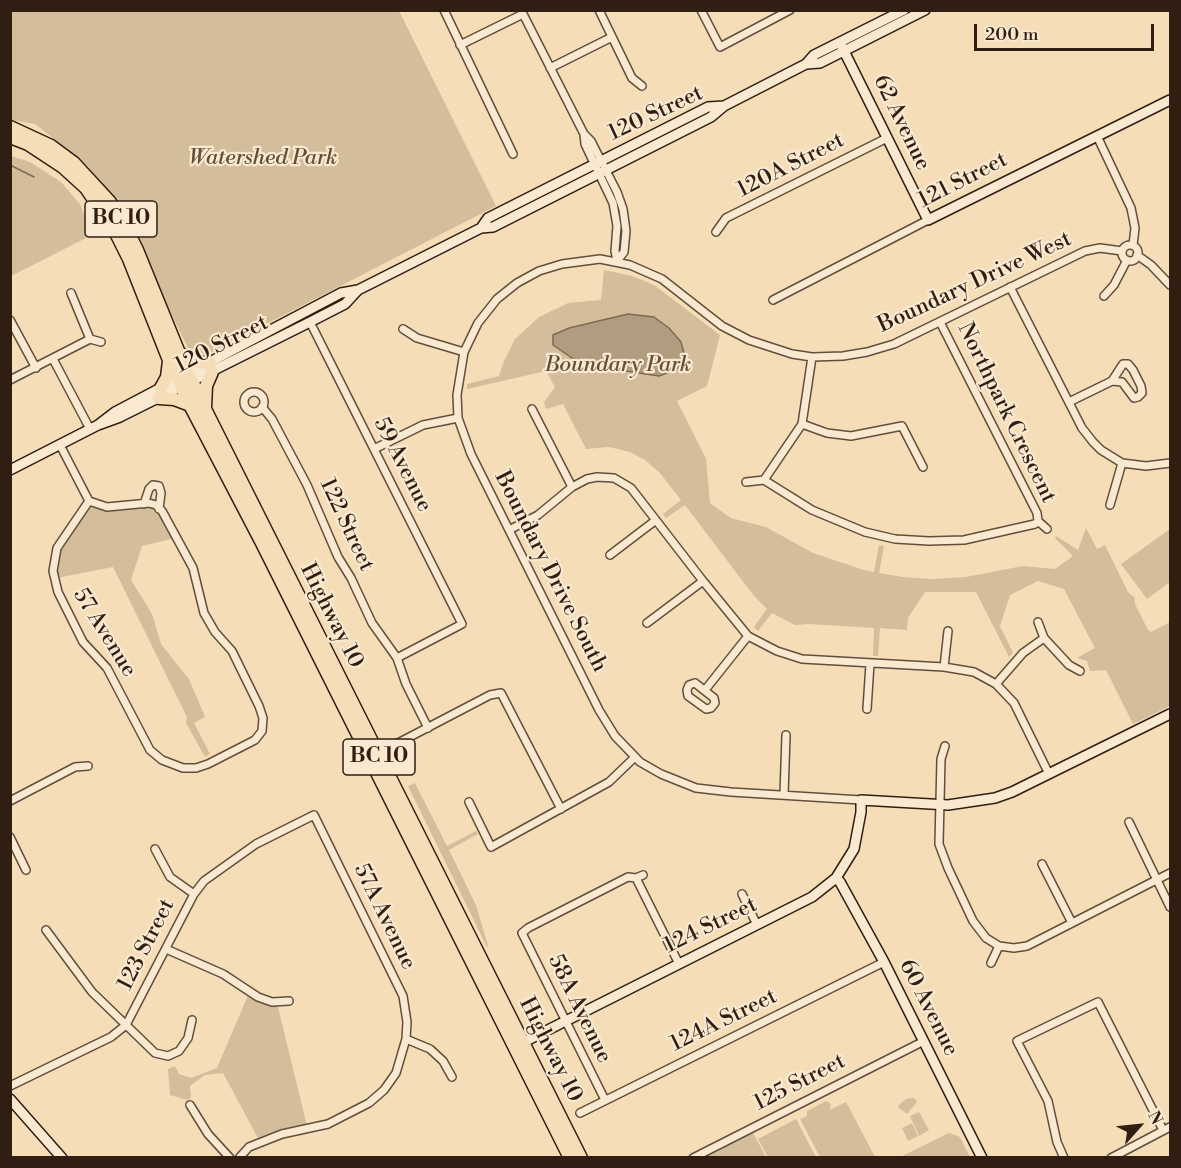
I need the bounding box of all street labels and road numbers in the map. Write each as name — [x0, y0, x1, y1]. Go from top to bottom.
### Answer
street label: 62 Avenue — [867, 71, 935, 175]
street label: 120 Street — [605, 81, 707, 147]
street label: 120A Street — [733, 128, 849, 204]
street label: 121 Street — [914, 147, 1012, 215]
road number: BC 10 — [85, 201, 157, 237]
street label: Boundary Drive West — [874, 227, 1076, 339]
street label: 120 Street — [171, 310, 273, 380]
street label: Northpark Crescent — [951, 319, 1061, 507]
street label: 59 Avenue — [367, 413, 437, 517]
street label: Boundary Drive South — [488, 467, 612, 677]
street label: 122 Street — [313, 474, 379, 576]
street label: Highway 10 — [293, 559, 369, 673]
street label: 57 Avenue — [66, 584, 142, 682]
road number: BC 10 — [343, 739, 415, 775]
street label: 57A Avenue — [347, 860, 421, 974]
street label: 124 Street — [660, 892, 762, 960]
street label: 123 Street — [113, 895, 181, 995]
street label: 58A Avenue — [541, 950, 617, 1068]
street label: 60 Avenue — [892, 955, 964, 1061]
street label: 124A Street — [666, 984, 782, 1058]
street label: Highway 10 — [512, 993, 588, 1107]
street label: 125 Street — [750, 1049, 850, 1117]

